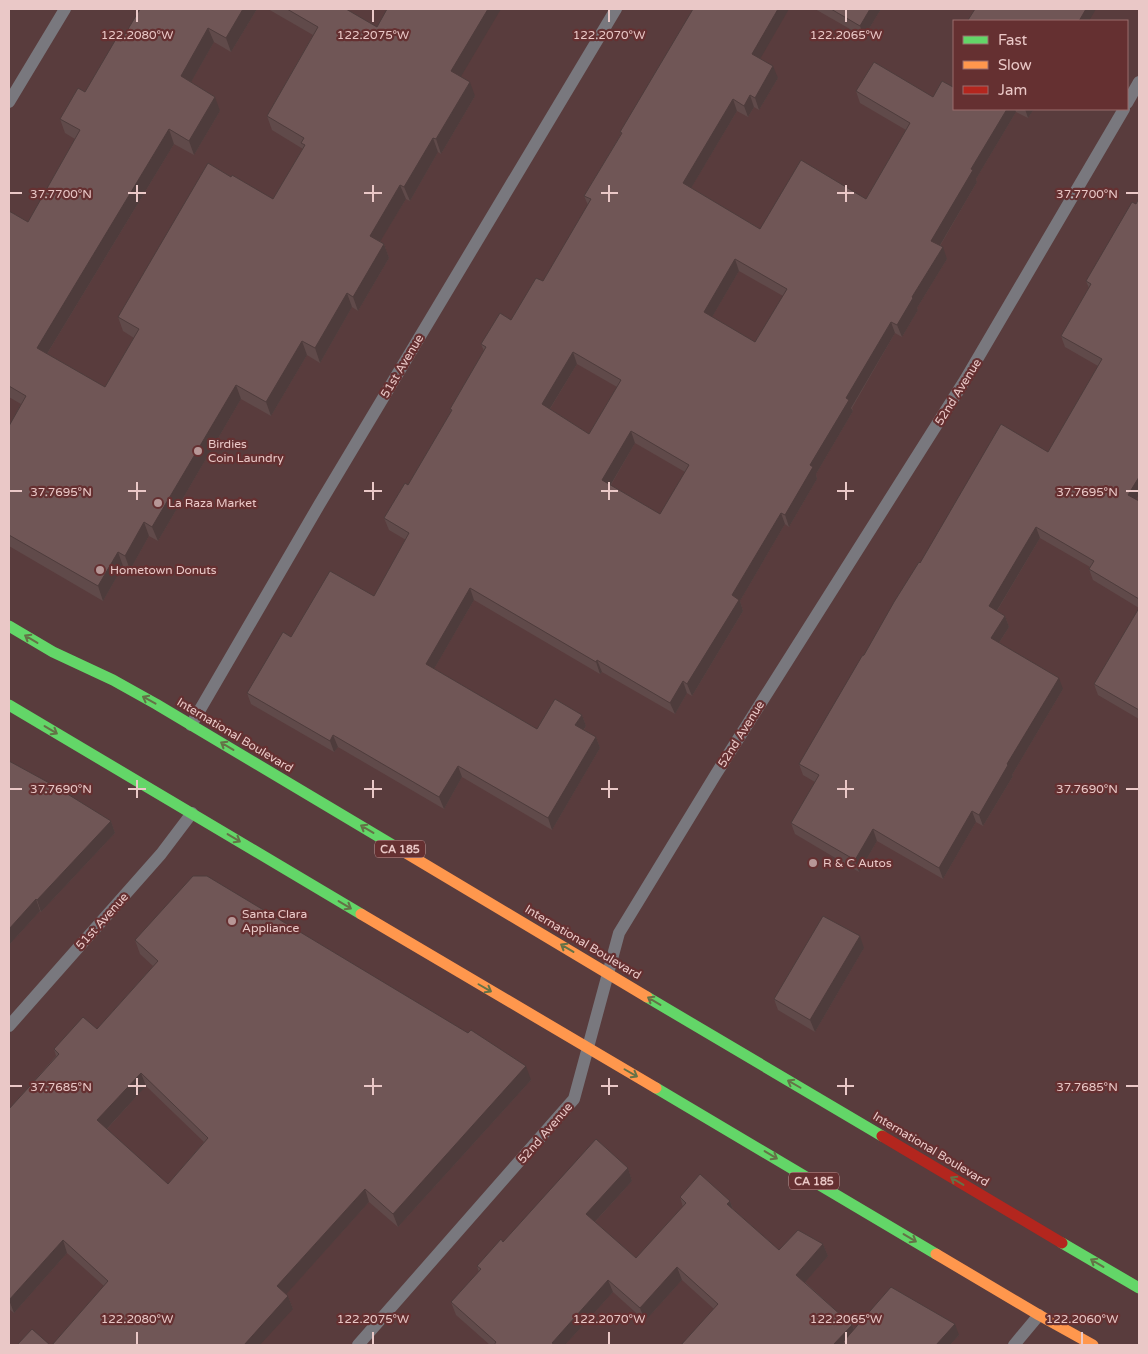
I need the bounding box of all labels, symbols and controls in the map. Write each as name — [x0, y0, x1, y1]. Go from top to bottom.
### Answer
legend — [953, 20, 1128, 110]
text: 122.2080°W — [101, 28, 173, 42]
text: 122.2075°W — [337, 28, 409, 42]
text: 122.2070°W — [573, 28, 645, 42]
text: 122.2065°W — [810, 28, 882, 42]
text: Fast — [998, 31, 1028, 49]
text: Slow — [998, 56, 1032, 74]
text: Jam — [998, 81, 1027, 99]
text: 37.7700°N — [30, 187, 92, 201]
text: 37.7700°N — [1056, 187, 1118, 201]
street label: 51st Avenue — [378, 332, 427, 400]
street label: 52nd Avenue — [932, 356, 984, 428]
place label: Birdies Coin Laundry — [208, 437, 284, 465]
marker: Birdies Coin Laundry — [192, 445, 204, 457]
text: 37.7695°N — [30, 485, 92, 499]
text: 37.7695°N — [1056, 485, 1118, 499]
place label: La Raza Market — [168, 496, 257, 510]
marker: La Raza Market — [152, 497, 164, 509]
place label: Hometown Donuts — [110, 563, 217, 577]
marker: Hometown Donuts — [94, 564, 106, 576]
one-way arrow — [24, 633, 38, 643]
one-way arrow — [142, 695, 157, 704]
street label: International Boulevard — [174, 695, 296, 775]
street label: 52nd Avenue — [715, 698, 767, 770]
one-way arrow — [43, 725, 57, 735]
one-way arrow — [221, 741, 235, 751]
text: 37.7690°N — [30, 782, 92, 796]
text: 37.7690°N — [1056, 782, 1118, 796]
one-way arrow — [360, 824, 374, 834]
one-way arrow — [226, 833, 240, 843]
road number: CA 185 — [375, 841, 425, 858]
place label: R & C Autos — [823, 856, 892, 870]
marker: R & C Autos — [807, 857, 819, 869]
street label: 51st Avenue — [73, 890, 131, 952]
one-way arrow — [338, 900, 352, 910]
street label: International Boulevard — [522, 902, 644, 982]
place label: Santa Clara Appliance — [242, 907, 307, 935]
marker: Santa Clara Appliance — [226, 915, 238, 927]
one-way arrow — [560, 943, 574, 953]
one-way arrow — [477, 983, 491, 993]
one-way arrow — [647, 996, 661, 1006]
one-way arrow — [623, 1068, 637, 1078]
one-way arrow — [787, 1078, 801, 1088]
text: 37.7685°N — [30, 1080, 92, 1094]
text: 37.7685°N — [1056, 1080, 1118, 1094]
street label: 52nd Avenue — [515, 1100, 575, 1166]
street label: International Boulevard — [870, 1109, 992, 1189]
one-way arrow — [763, 1150, 777, 1160]
road number: CA 185 — [789, 1172, 839, 1190]
one-way arrow — [951, 1175, 965, 1185]
one-way arrow — [903, 1233, 917, 1243]
one-way arrow — [1091, 1258, 1105, 1268]
text: 122.2080°W — [101, 1312, 173, 1326]
text: 122.2075°W — [337, 1312, 409, 1326]
text: 122.2070°W — [573, 1312, 645, 1326]
text: 122.2065°W — [810, 1312, 882, 1326]
text: 122.2060°W — [1046, 1312, 1118, 1326]

